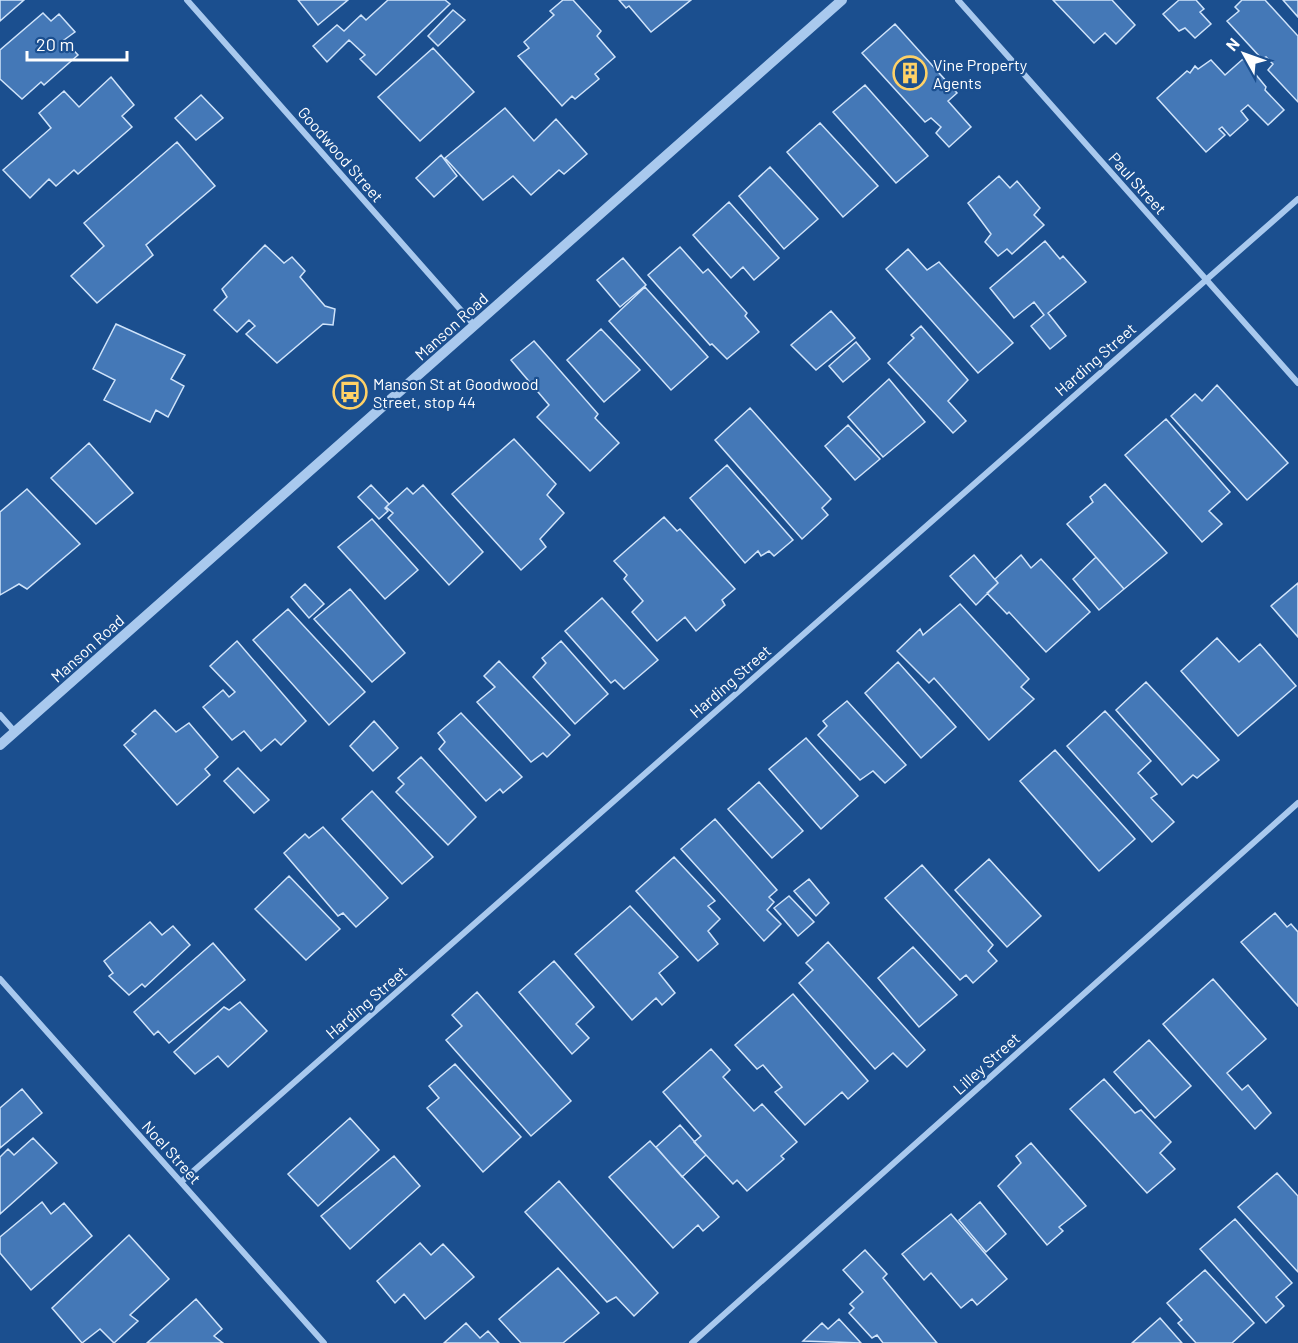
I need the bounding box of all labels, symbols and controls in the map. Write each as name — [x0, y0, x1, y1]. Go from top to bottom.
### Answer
scale bar — [27, 24, 128, 62]
north arrow — [1214, 24, 1274, 84]
text: 20 m — [36, 33, 74, 55]
text: N — [1221, 34, 1243, 54]
building icon: Vine Property Agents — [892, 55, 928, 91]
place label: Vine Property Agents — [933, 55, 1028, 92]
street label: Goodwood Street — [294, 102, 388, 206]
street label: Paul Street — [1105, 148, 1171, 218]
street label: Manson Road — [411, 288, 491, 364]
street label: Harding Street — [1051, 319, 1139, 399]
bus stop icon: Manson St at Goodwood Street, stop 44 — [332, 374, 368, 410]
place label: Manson St at Goodwood Street, stop 44 — [373, 374, 538, 411]
street label: Manson Road — [47, 610, 127, 686]
street label: Harding Street — [686, 641, 774, 721]
street label: Harding Street — [322, 962, 410, 1042]
street label: Lilley Street — [949, 1028, 1023, 1098]
street label: Noel Street — [139, 1116, 205, 1188]

